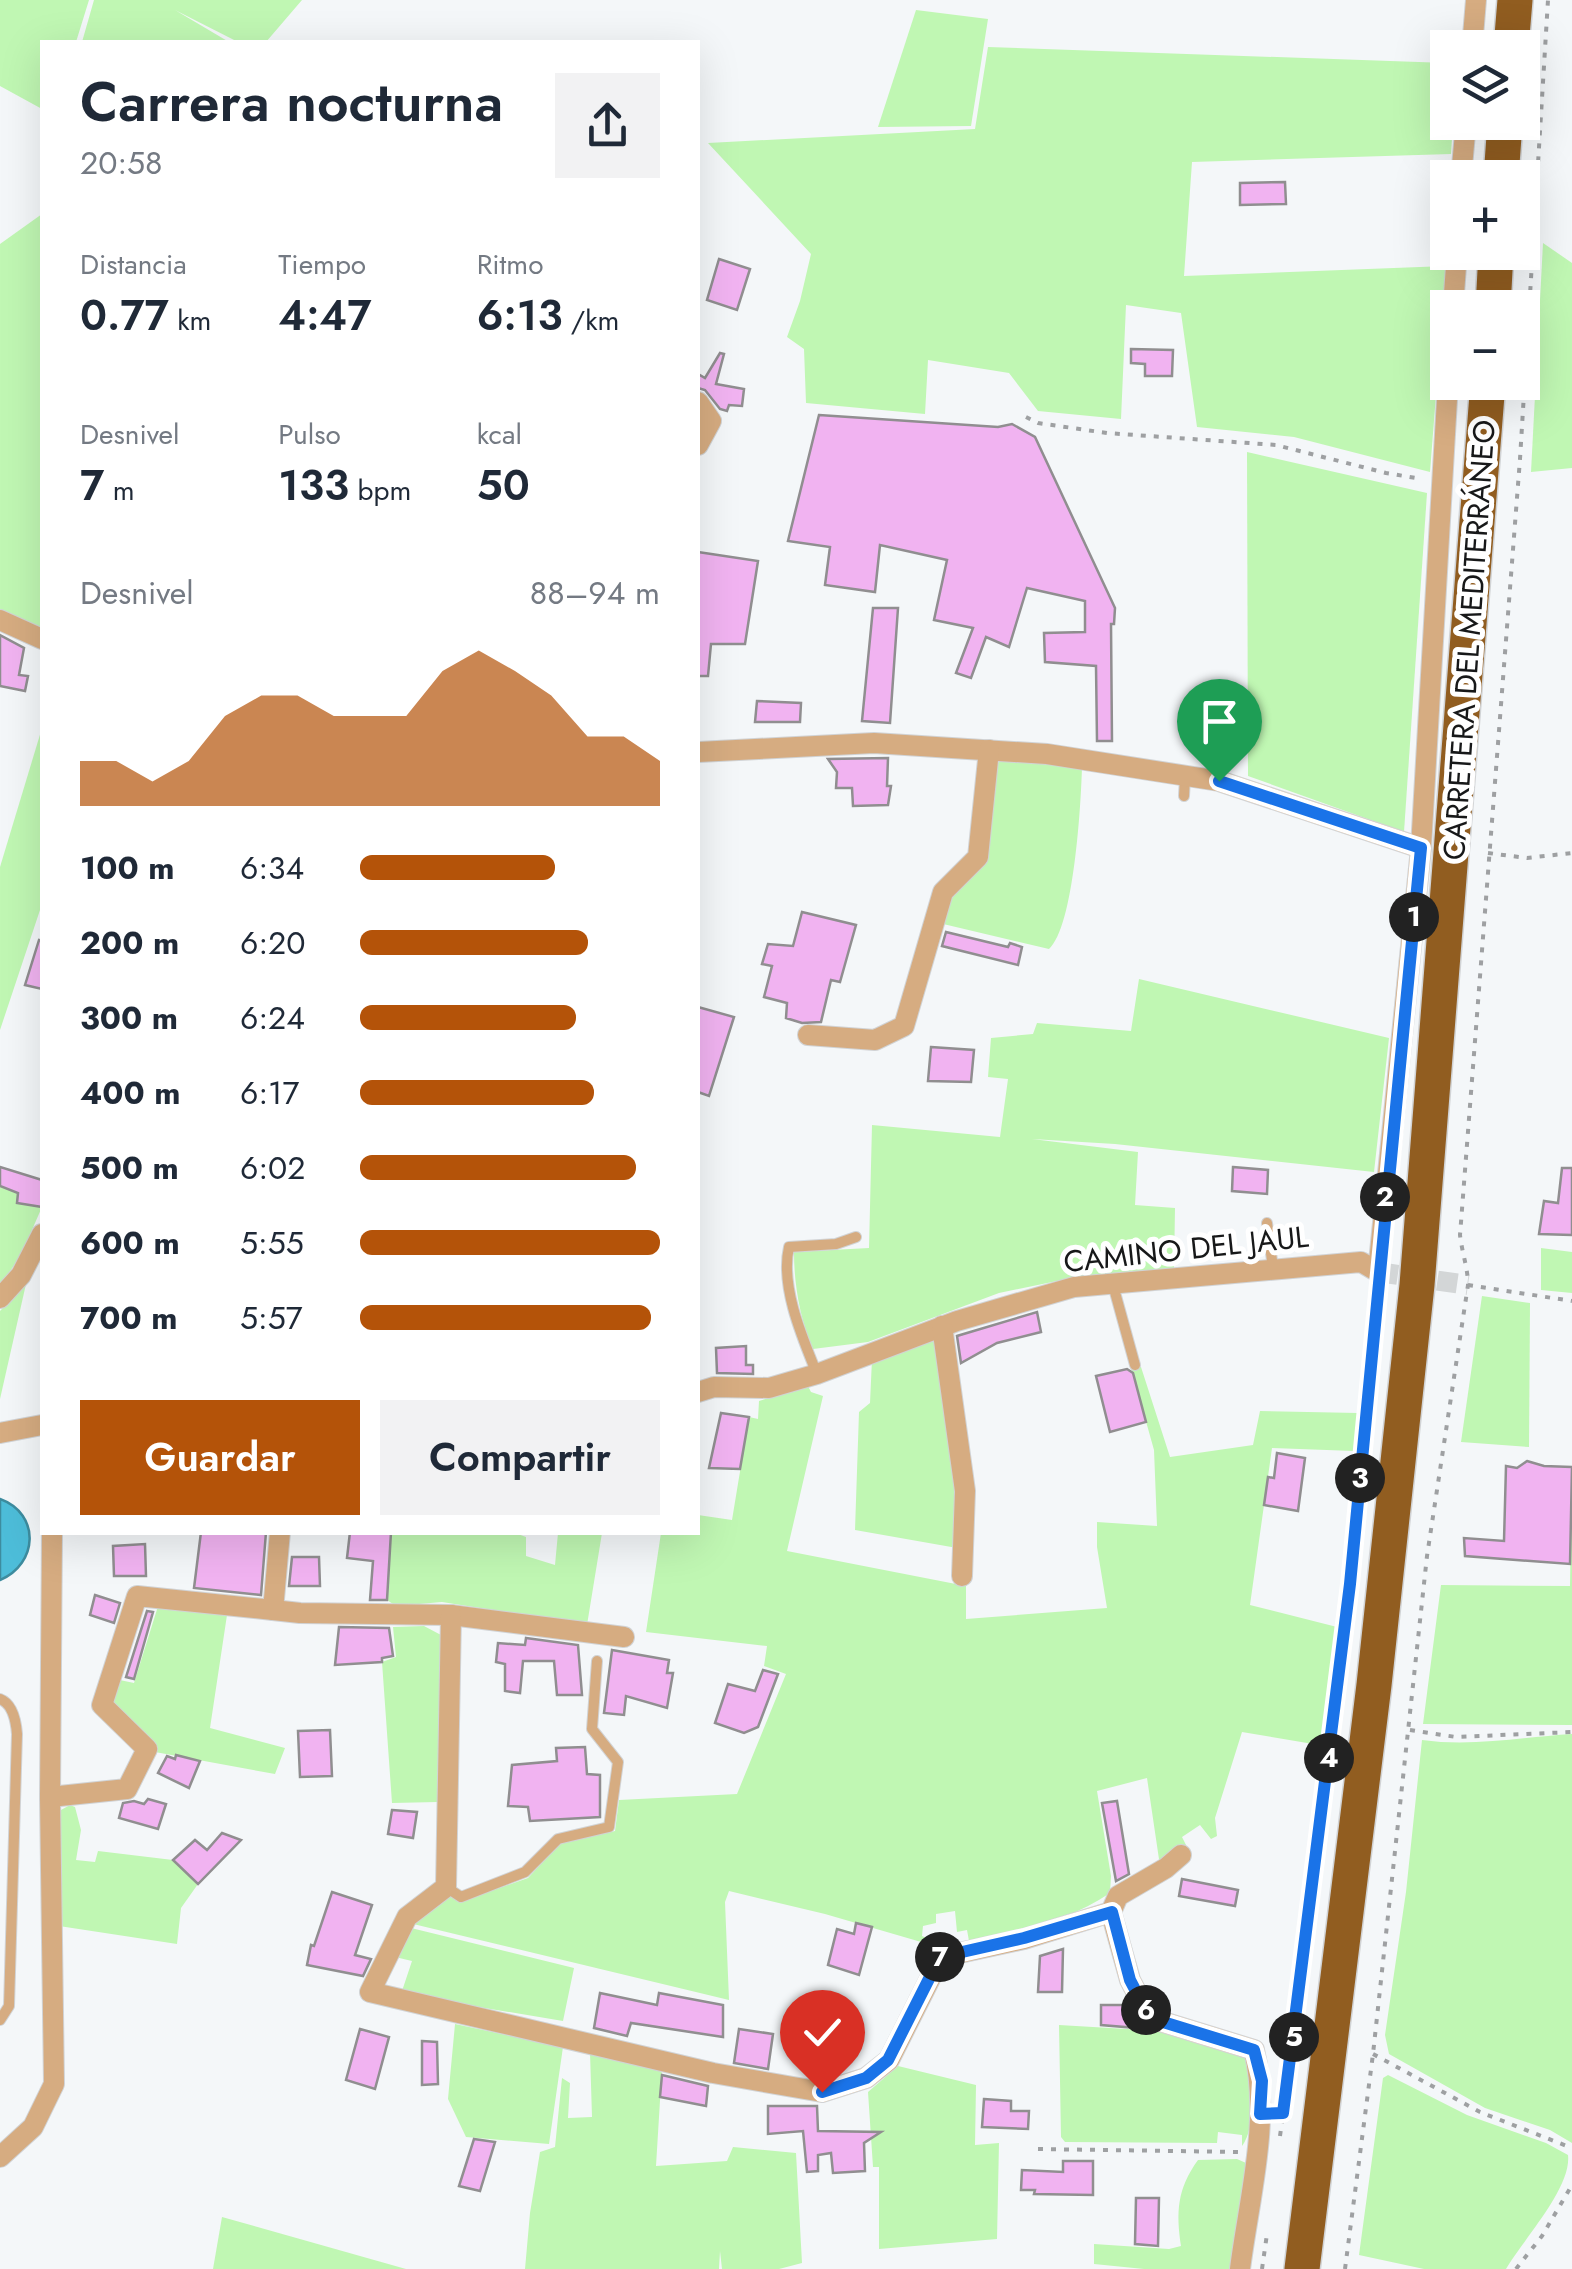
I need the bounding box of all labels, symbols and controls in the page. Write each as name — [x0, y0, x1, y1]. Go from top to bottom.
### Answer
map controls — [1430, 30, 1540, 400]
button: layers — [1430, 30, 1540, 140]
text: Carrera nocturna — [80, 62, 503, 142]
button: share — [555, 73, 660, 178]
text: 20:58 — [80, 140, 163, 186]
button: + — [1430, 160, 1540, 270]
text: Distancia — [80, 244, 187, 285]
text: Tiempo — [278, 244, 366, 285]
text: Ritmo — [477, 244, 543, 285]
text: 0.77 — [80, 285, 169, 346]
text: 4:47 — [278, 285, 371, 346]
text: 6:13 — [477, 285, 562, 346]
button: − — [1430, 290, 1540, 400]
text: km — [169, 300, 211, 341]
text: /km — [562, 300, 619, 341]
text: Desnivel — [80, 414, 180, 455]
text: Pulso — [278, 414, 341, 455]
text: kcal — [477, 414, 522, 455]
street label: CARRETERA DEL MEDITERRÁNEO — [1432, 418, 1506, 862]
text: 7 — [80, 455, 104, 516]
text: 133 — [278, 455, 349, 516]
text: 50 — [477, 455, 530, 516]
text: m — [104, 470, 135, 511]
text: bpm — [349, 470, 411, 511]
text: Desnivel — [80, 570, 194, 616]
text: 88–94 m — [530, 570, 660, 616]
pin — [1177, 679, 1262, 782]
icon: arrive — [1192, 694, 1247, 749]
text: 100 m — [80, 845, 175, 891]
text: 6:34 — [240, 845, 304, 891]
pin: 1 — [1389, 892, 1439, 942]
text: 1 — [1407, 896, 1421, 937]
text: 200 m — [80, 920, 179, 966]
text: 6:20 — [240, 920, 305, 966]
text: 300 m — [80, 995, 178, 1041]
text: 6:24 — [240, 995, 305, 1041]
text: 400 m — [80, 1070, 181, 1116]
text: 6:17 — [240, 1070, 299, 1116]
text: 500 m — [80, 1145, 179, 1191]
text: 6:02 — [240, 1145, 305, 1191]
pin: 2 — [1360, 1172, 1410, 1222]
text: 2 — [1376, 1176, 1394, 1217]
street label: CAMINO DEL JAUL — [1061, 1215, 1311, 1283]
text: 600 m — [80, 1220, 180, 1266]
text: 5:55 — [240, 1220, 304, 1266]
text: 700 m — [80, 1295, 178, 1341]
text: 5:57 — [240, 1295, 303, 1341]
button: Guardar — [80, 1400, 360, 1515]
button: Compartir — [380, 1400, 660, 1515]
pin: 3 — [1335, 1453, 1385, 1503]
text: 3 — [1351, 1457, 1369, 1498]
pin: 4 — [1304, 1733, 1354, 1783]
text: 4 — [1319, 1737, 1339, 1778]
pin: 7 — [915, 1932, 965, 1982]
text: 7 — [932, 1936, 948, 1977]
pin: 6 — [1121, 1985, 1171, 2035]
text: 6 — [1137, 1989, 1155, 2030]
pin — [780, 1990, 865, 2093]
icon: check — [795, 2005, 850, 2060]
pin: 5 — [1269, 2012, 1319, 2062]
text: 5 — [1285, 2016, 1303, 2057]

